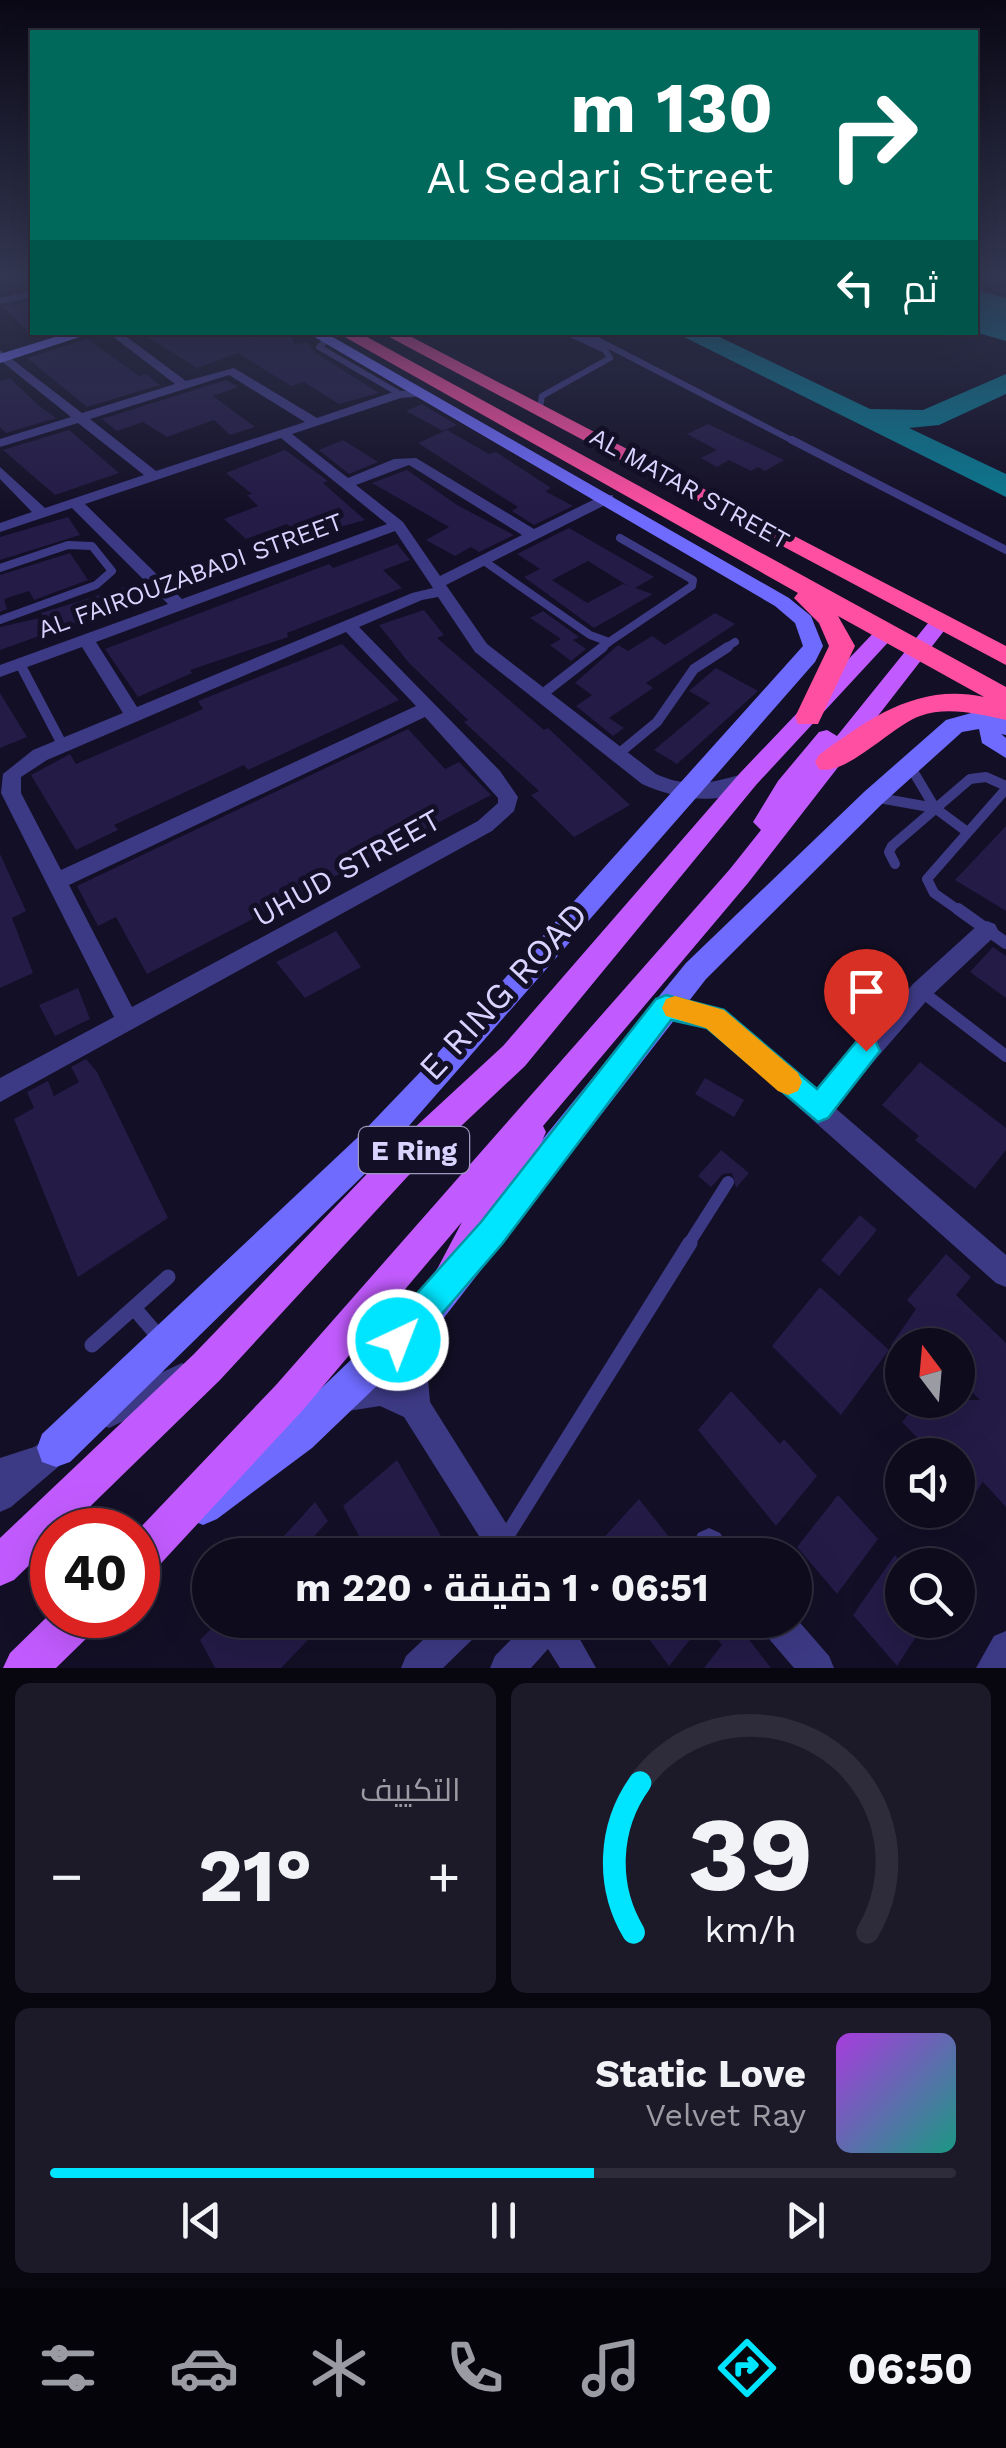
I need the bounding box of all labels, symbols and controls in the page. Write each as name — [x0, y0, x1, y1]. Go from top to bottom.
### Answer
text: 130 m — [570, 67, 773, 149]
icon: right — [808, 70, 938, 200]
text: Al Sedari Street — [426, 151, 773, 204]
icon: left — [828, 260, 883, 315]
text: ثم — [903, 267, 938, 311]
street label: AL MATAR STREET — [585, 422, 794, 555]
street label: AL FAIROUZABADI STREET — [34, 507, 347, 644]
street label: UHUD STREET — [247, 802, 447, 934]
street label: E RING ROAD — [410, 893, 596, 1089]
pin — [824, 949, 909, 1052]
icon: arrive — [839, 964, 894, 1019]
road number: E Ring — [359, 1127, 469, 1173]
position arrow — [346, 1288, 450, 1392]
north arrow — [885, 1328, 975, 1418]
map controls — [885, 1328, 975, 1638]
button: sound — [885, 1438, 975, 1528]
speed limit sign: 40 — [30, 1508, 160, 1638]
button: search — [885, 1548, 975, 1638]
text: 06:51 · 1 دقيقة · 220 m — [295, 1566, 709, 1610]
text: التكييف — [360, 1771, 461, 1809]
text: 39 — [688, 1793, 814, 1915]
text: 21° — [198, 1831, 312, 1919]
text: − — [50, 1844, 83, 1908]
text: + — [427, 1844, 461, 1908]
text: km/h — [705, 1909, 797, 1951]
text: Static Love — [595, 2052, 806, 2096]
text: Velvet Ray — [645, 2096, 806, 2134]
icon: previous — [174, 2193, 229, 2248]
icon: pause — [476, 2193, 531, 2248]
icon: next — [778, 2193, 833, 2248]
icon: filters — [33, 2333, 103, 2403]
icon: car — [169, 2333, 239, 2403]
icon: climate — [304, 2333, 374, 2403]
icon: phone — [440, 2333, 510, 2403]
icon: music — [576, 2333, 646, 2403]
icon: directions — [712, 2333, 782, 2403]
text: 06:50 — [848, 2342, 973, 2395]

